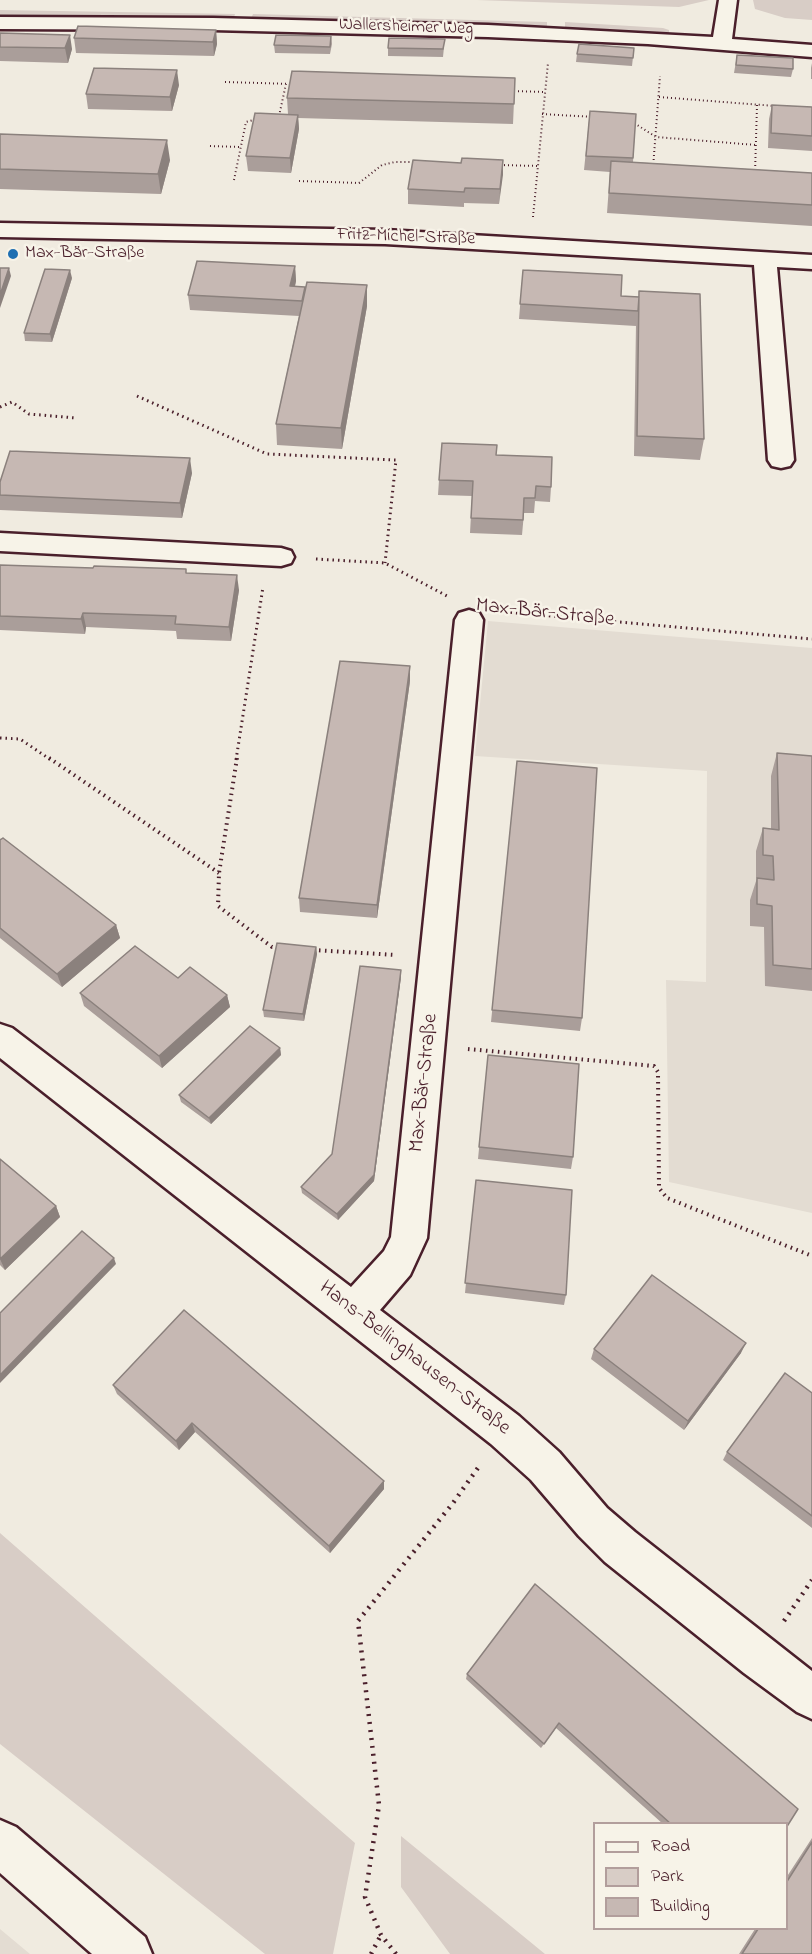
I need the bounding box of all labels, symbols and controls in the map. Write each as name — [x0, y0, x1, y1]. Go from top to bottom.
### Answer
street label: Wallersheimer Weg — [338, 15, 474, 41]
street label: Fritz-Michel-Straße — [337, 225, 475, 251]
place label: Max-Bär-Straße — [25, 243, 144, 265]
marker: Max-Bär-Straße — [6, 247, 20, 261]
street label: Max-Bär-Straße — [474, 594, 616, 634]
street label: Max-Bär-Straße — [405, 1012, 445, 1154]
street label: Hans-Bellinghausen-Straße — [313, 1276, 515, 1442]
legend — [593, 1822, 788, 1930]
text: Road — [651, 1834, 690, 1860]
text: Park — [651, 1864, 684, 1890]
text: Building — [651, 1894, 710, 1920]

